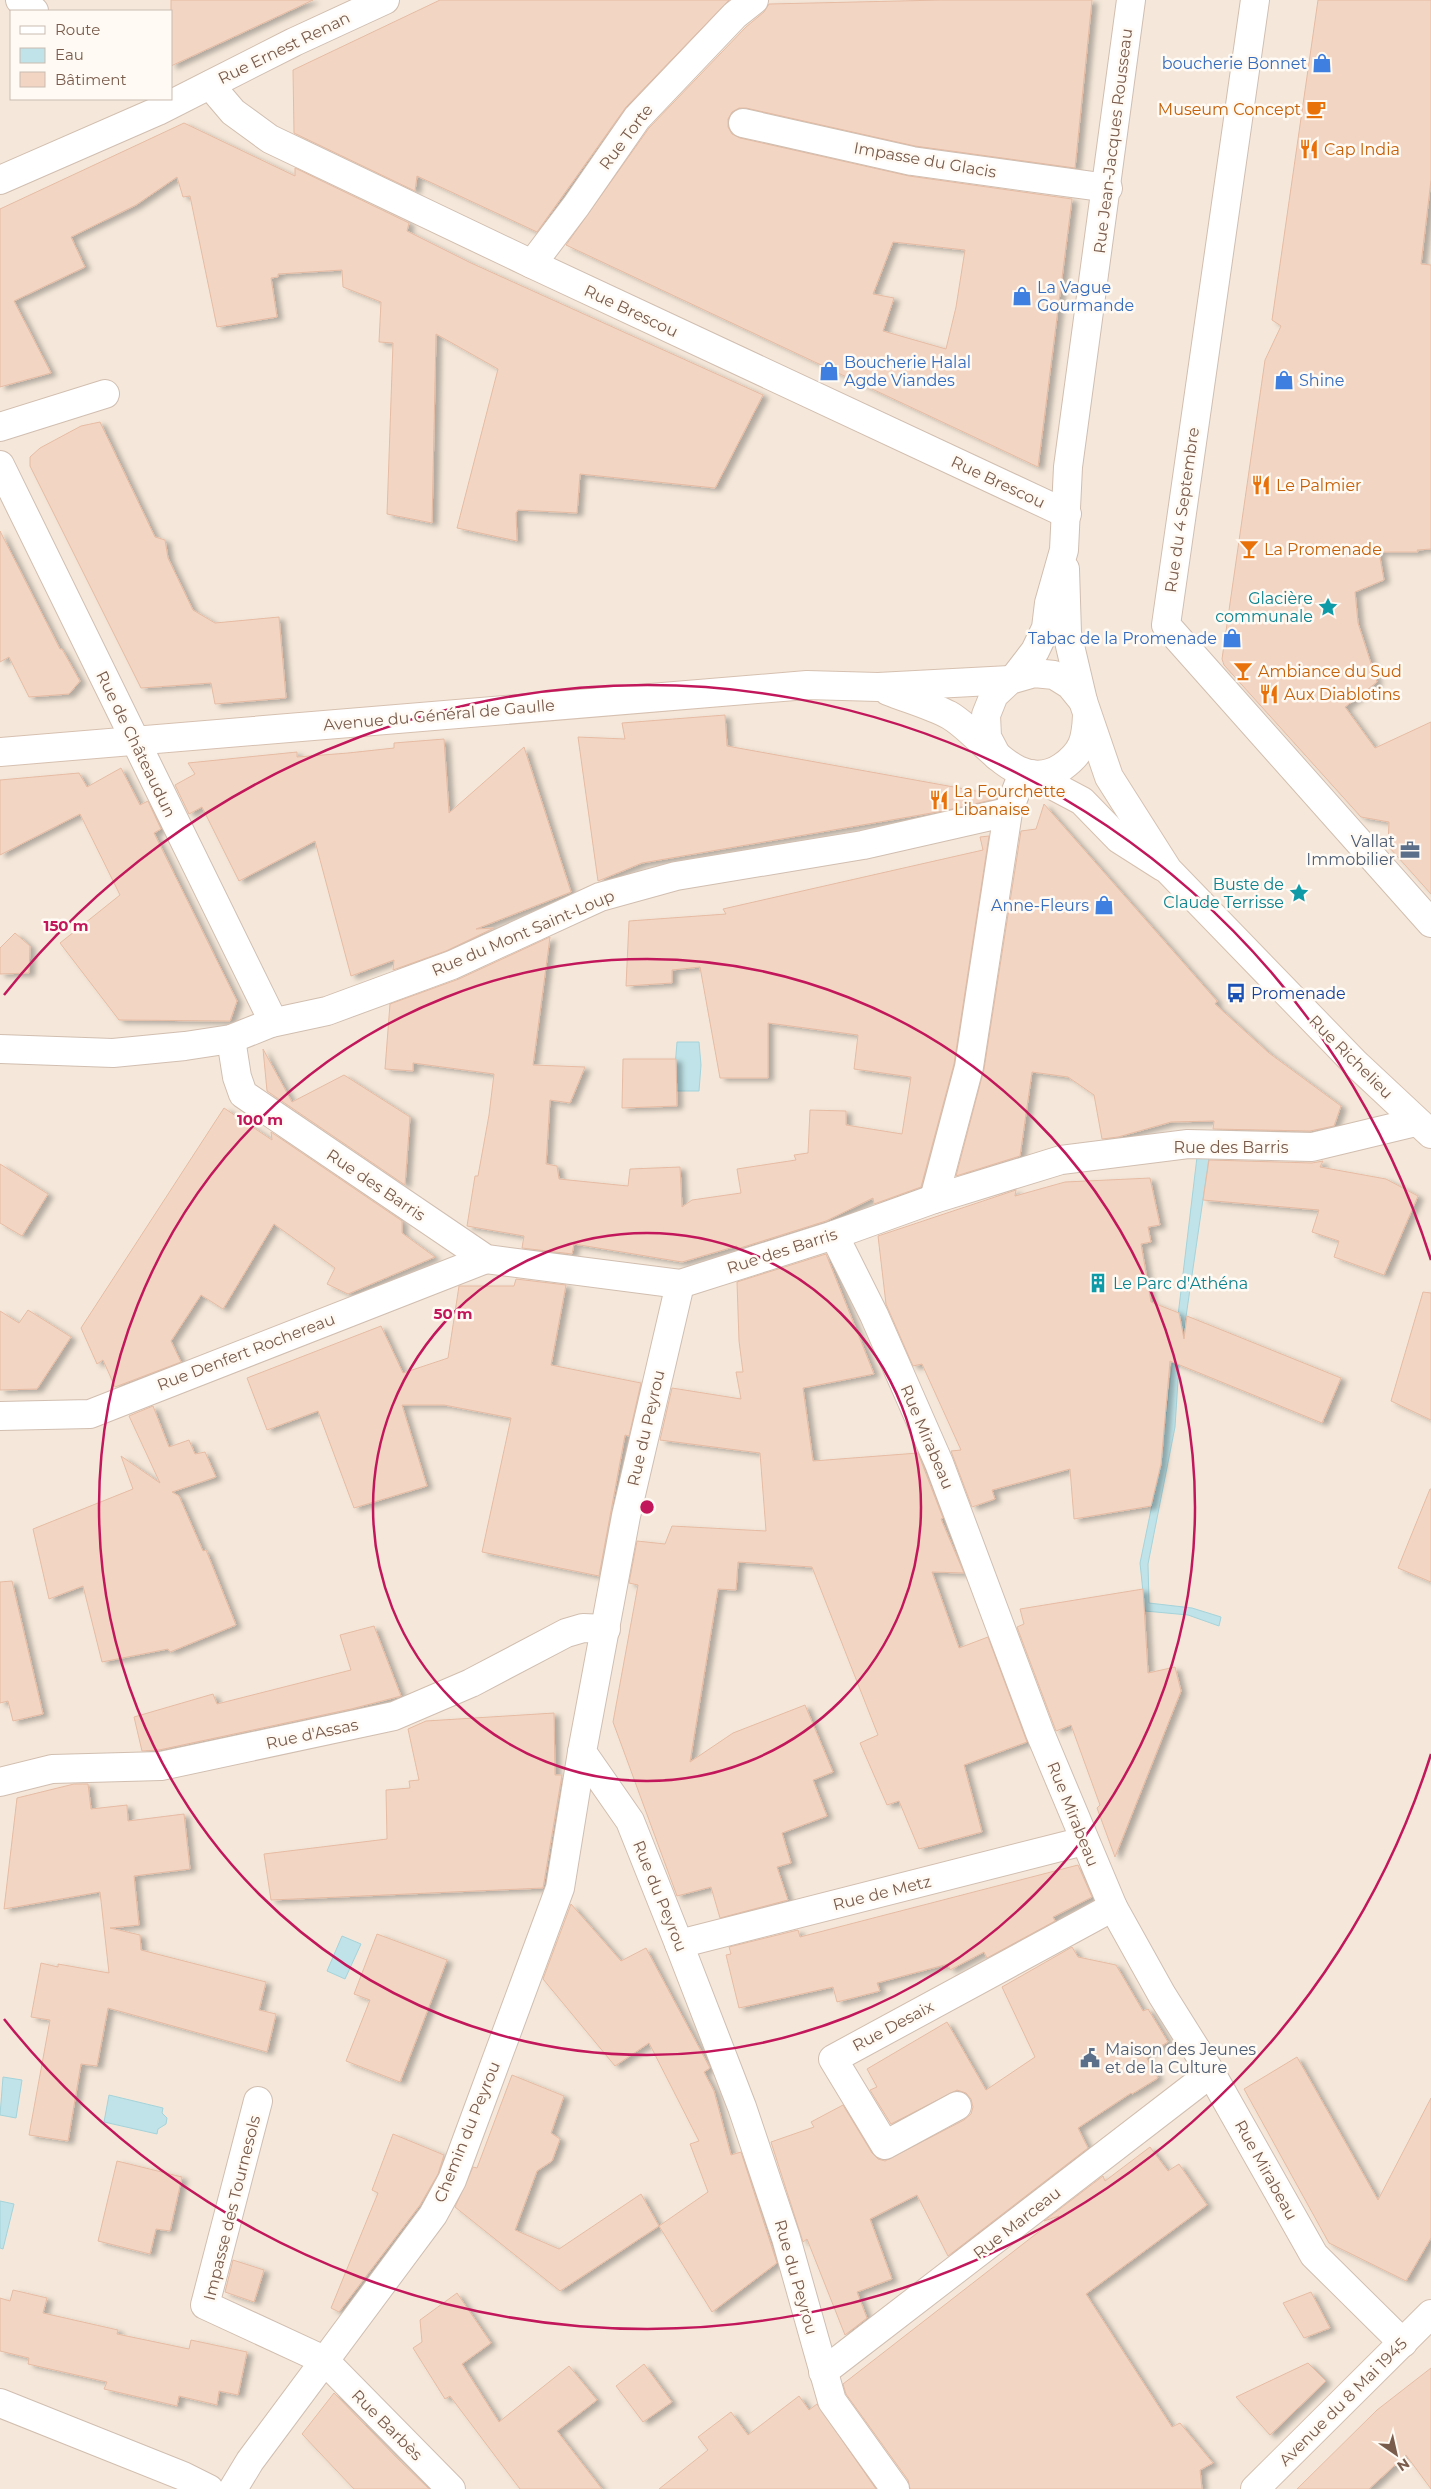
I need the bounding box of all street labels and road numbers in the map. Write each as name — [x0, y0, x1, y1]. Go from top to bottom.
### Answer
street label: Rue Ernest Renan — [215, 8, 353, 88]
street label: Rue Jean-Jacques Rousseau — [1090, 27, 1136, 255]
street label: Rue Torte — [595, 101, 657, 173]
street label: Impasse du Glacis — [852, 138, 998, 182]
street label: Rue Brescou — [581, 281, 681, 341]
street label: Rue du 4 Septembre — [1161, 426, 1203, 594]
street label: Rue Brescou — [948, 452, 1048, 512]
street label: Rue de Châteaudun — [92, 668, 180, 820]
street label: Avenue du Général de Gaulle — [323, 695, 555, 735]
street label: Rue du Mont Saint-Loup — [429, 886, 617, 980]
street label: Rue Richelieu — [1305, 1011, 1397, 1103]
street label: Rue des Barris — [1174, 1138, 1289, 1157]
street label: Rue des Barris — [323, 1145, 429, 1225]
street label: Rue des Barris — [724, 1224, 840, 1278]
street label: Rue Denfert Rochereau — [154, 1309, 338, 1395]
street label: Rue du Peyrou — [623, 1368, 669, 1488]
street label: Rue Mirabeau — [896, 1382, 958, 1492]
street label: Rue d'Assas — [264, 1715, 360, 1753]
street label: Rue Mirabeau — [1043, 1759, 1103, 1869]
street label: Rue du Peyrou — [629, 1838, 691, 1954]
street label: Rue de Metz — [831, 1872, 933, 1914]
street label: Rue Desaix — [849, 1996, 937, 2055]
street label: Chemin du Peyrou — [430, 2059, 504, 2205]
street label: Impasse des Tournesols — [200, 2113, 264, 2302]
street label: Rue Mirabeau — [1231, 2117, 1301, 2223]
street label: Rue Marceau — [970, 2183, 1064, 2263]
street label: Rue du Peyrou — [771, 2217, 821, 2337]
street label: Avenue du 8 Mai 1945 — [1275, 2334, 1411, 2470]
street label: Rue Barbès — [348, 2386, 426, 2464]

